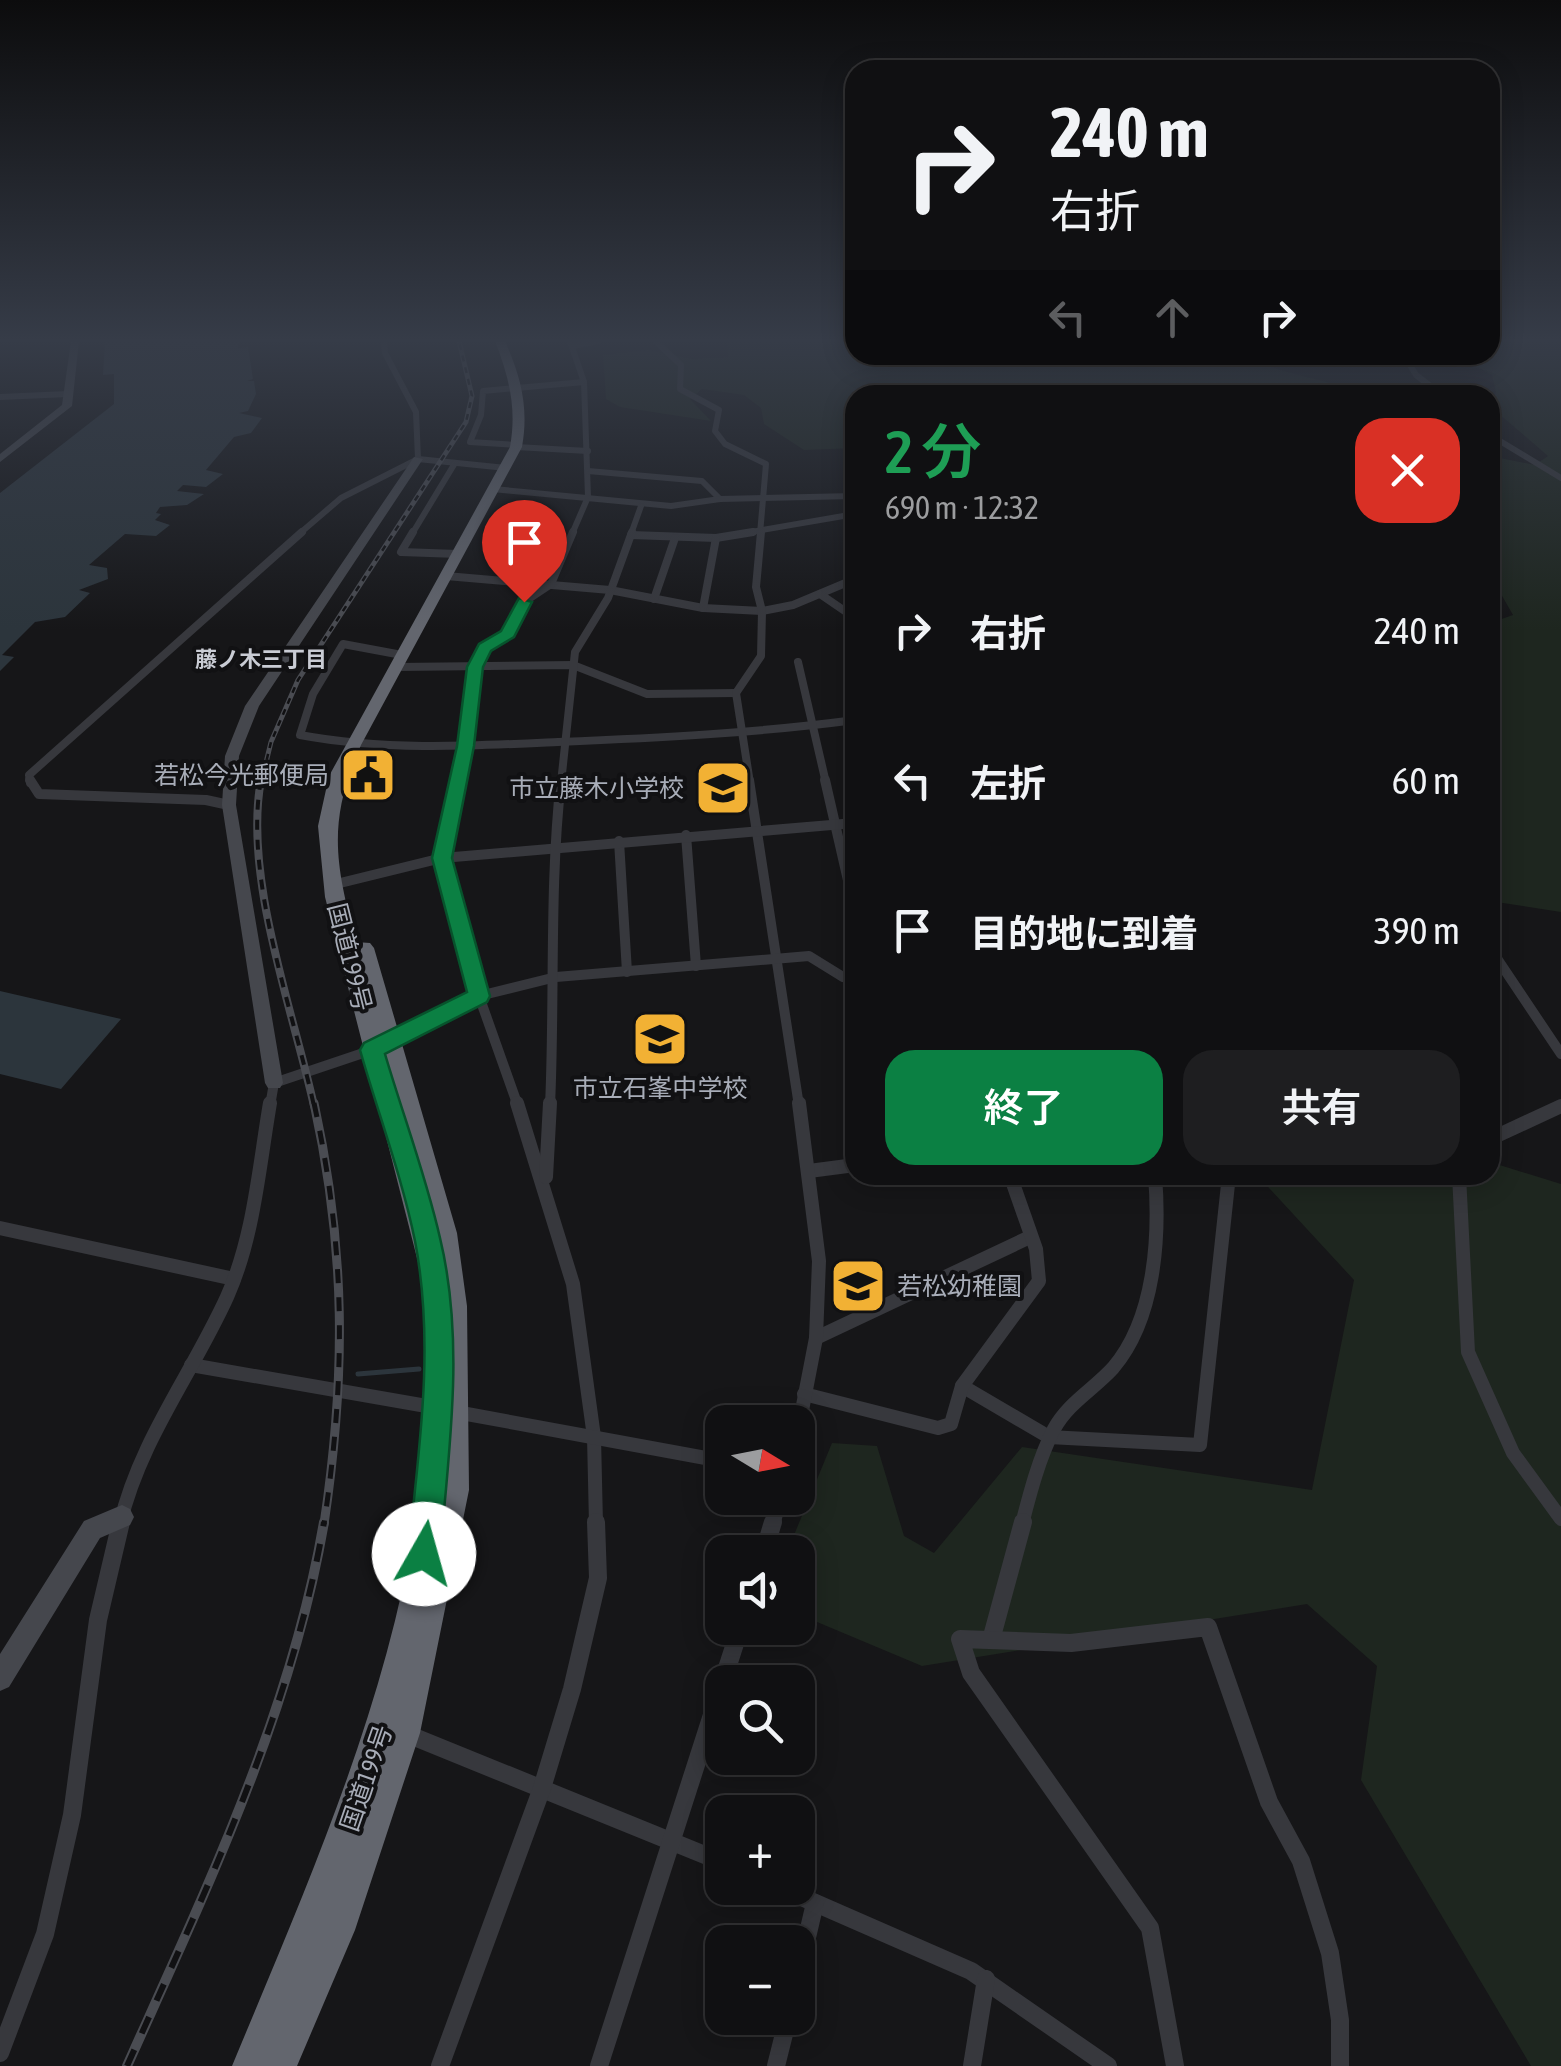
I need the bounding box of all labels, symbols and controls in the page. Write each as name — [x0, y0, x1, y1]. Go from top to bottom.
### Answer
text: 240 m — [1050, 92, 1209, 172]
icon: right — [885, 100, 1015, 230]
text: 右折 — [1050, 185, 1140, 237]
icon: left — [1040, 290, 1095, 345]
icon: ahead — [1145, 290, 1200, 345]
icon: right — [1250, 290, 1305, 345]
text: 2 分 — [885, 417, 981, 486]
button: close — [1355, 418, 1460, 523]
text: 690 m · 12:32 — [885, 489, 1039, 526]
pin — [482, 500, 567, 603]
icon: arrive — [497, 515, 552, 570]
icon: right — [885, 603, 940, 658]
text: 240 m — [1374, 609, 1460, 652]
text: 右折 — [970, 612, 1046, 655]
district label: 藤ノ木三丁目 — [195, 646, 327, 672]
public building icon: 若松今光郵便局 — [338, 745, 398, 805]
icon: left — [885, 753, 940, 808]
school or university icon: 市立藤木小学校 — [693, 758, 753, 818]
text: 60 m — [1392, 759, 1460, 802]
place label: 若松今光郵便局 — [154, 761, 329, 789]
text: 左折 — [970, 762, 1046, 805]
place label: 市立藤木小学校 — [509, 774, 684, 802]
street label: 国道199号 — [323, 900, 377, 1014]
icon: arrive — [885, 903, 940, 958]
text: 390 m — [1374, 909, 1460, 952]
text: 目的地に到着 — [970, 912, 1198, 955]
school or university icon: 市立石峯中学校 — [630, 1009, 690, 1069]
button: 終了 — [885, 1050, 1163, 1165]
button: 共有 — [1183, 1050, 1460, 1165]
place label: 市立石峯中学校 — [572, 1074, 748, 1102]
school or university icon: 若松幼稚園 — [828, 1256, 888, 1316]
place label: 若松幼稚園 — [897, 1272, 1022, 1300]
north arrow — [705, 1405, 815, 1515]
map controls — [705, 1405, 815, 2035]
position arrow — [372, 1502, 476, 1606]
button: sound — [705, 1535, 815, 1645]
button: search — [705, 1665, 815, 1775]
street label: 国道199号 — [335, 1721, 397, 1835]
button: + — [705, 1795, 815, 1905]
button: − — [705, 1925, 815, 2035]

